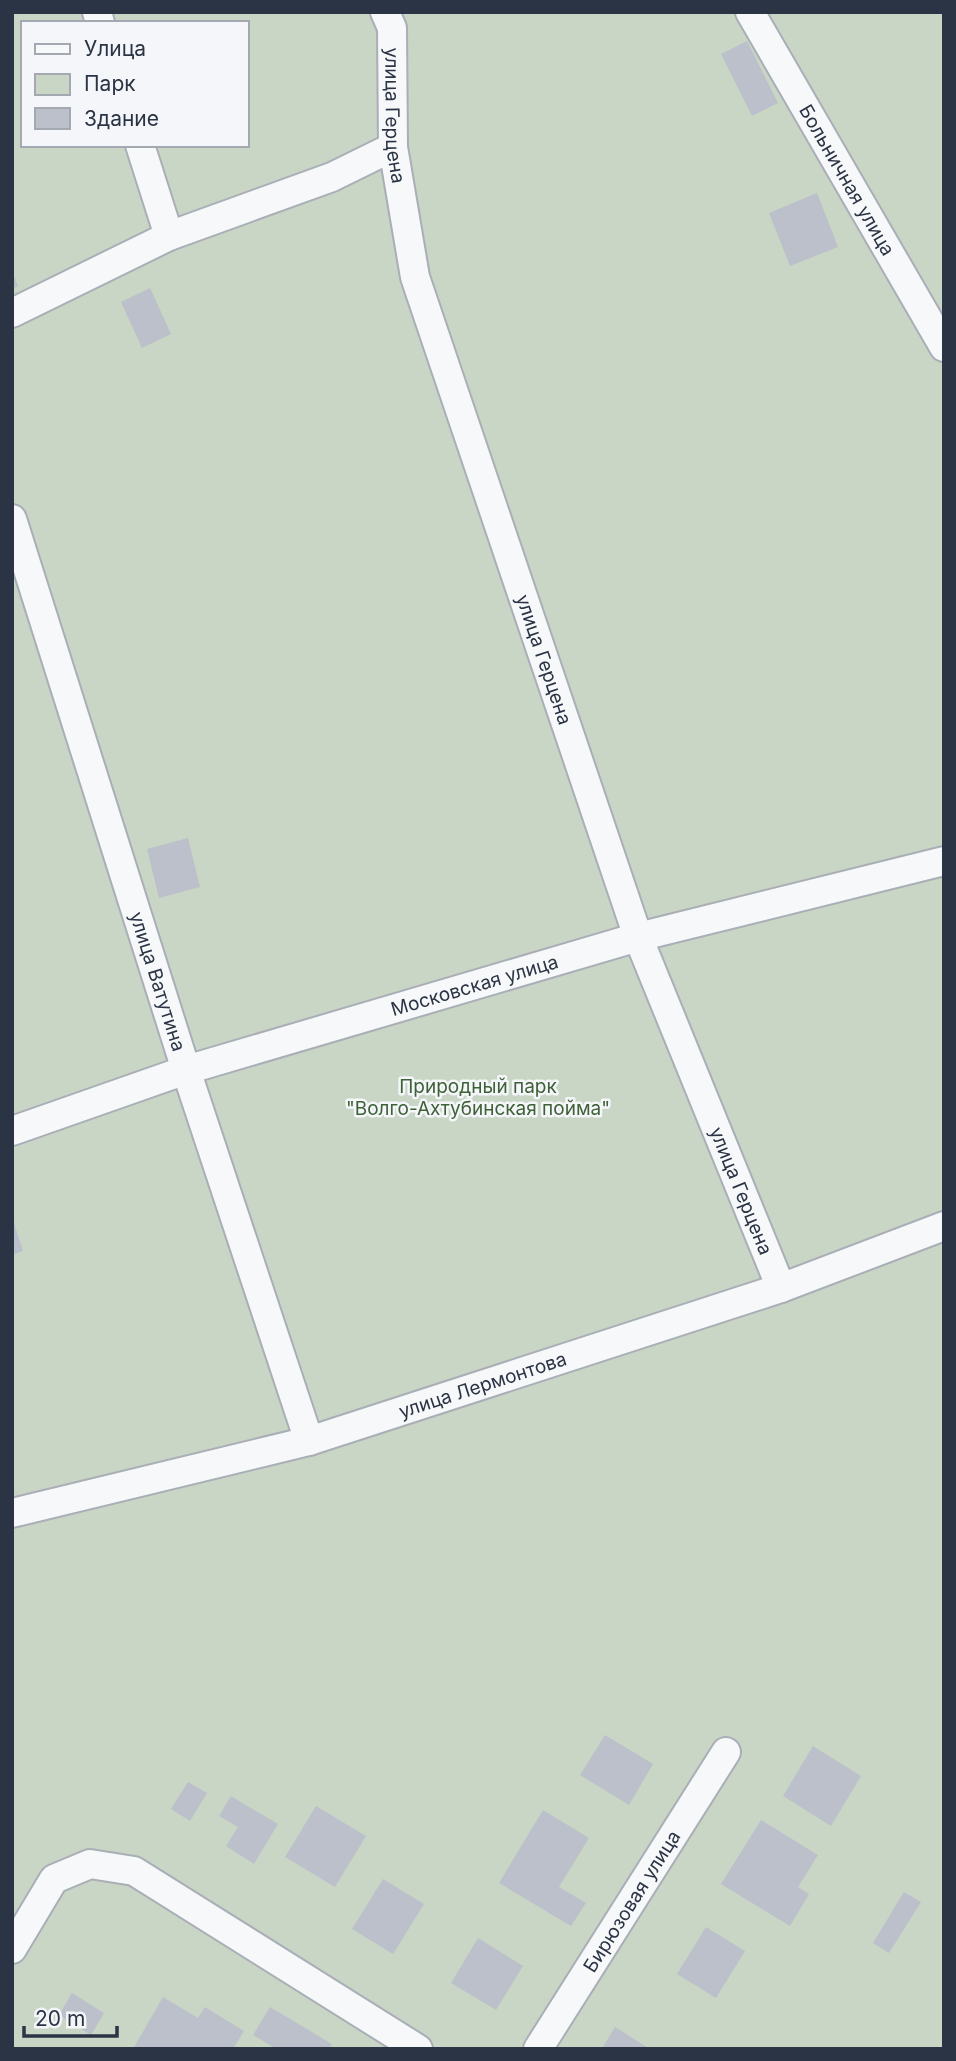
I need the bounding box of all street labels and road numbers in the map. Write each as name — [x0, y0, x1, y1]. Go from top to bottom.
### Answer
street label: улица Герцена — [381, 47, 410, 185]
street label: Больничная улица — [795, 100, 900, 259]
street label: улица Герцена — [512, 591, 577, 728]
street label: улица Ватутина — [125, 909, 191, 1054]
street label: Московская улица — [388, 950, 561, 1021]
street label: улица Герцена — [705, 1123, 778, 1258]
street label: улица Лермонтова — [396, 1347, 569, 1423]
street label: Бирюзовая улица — [578, 1826, 685, 1976]

